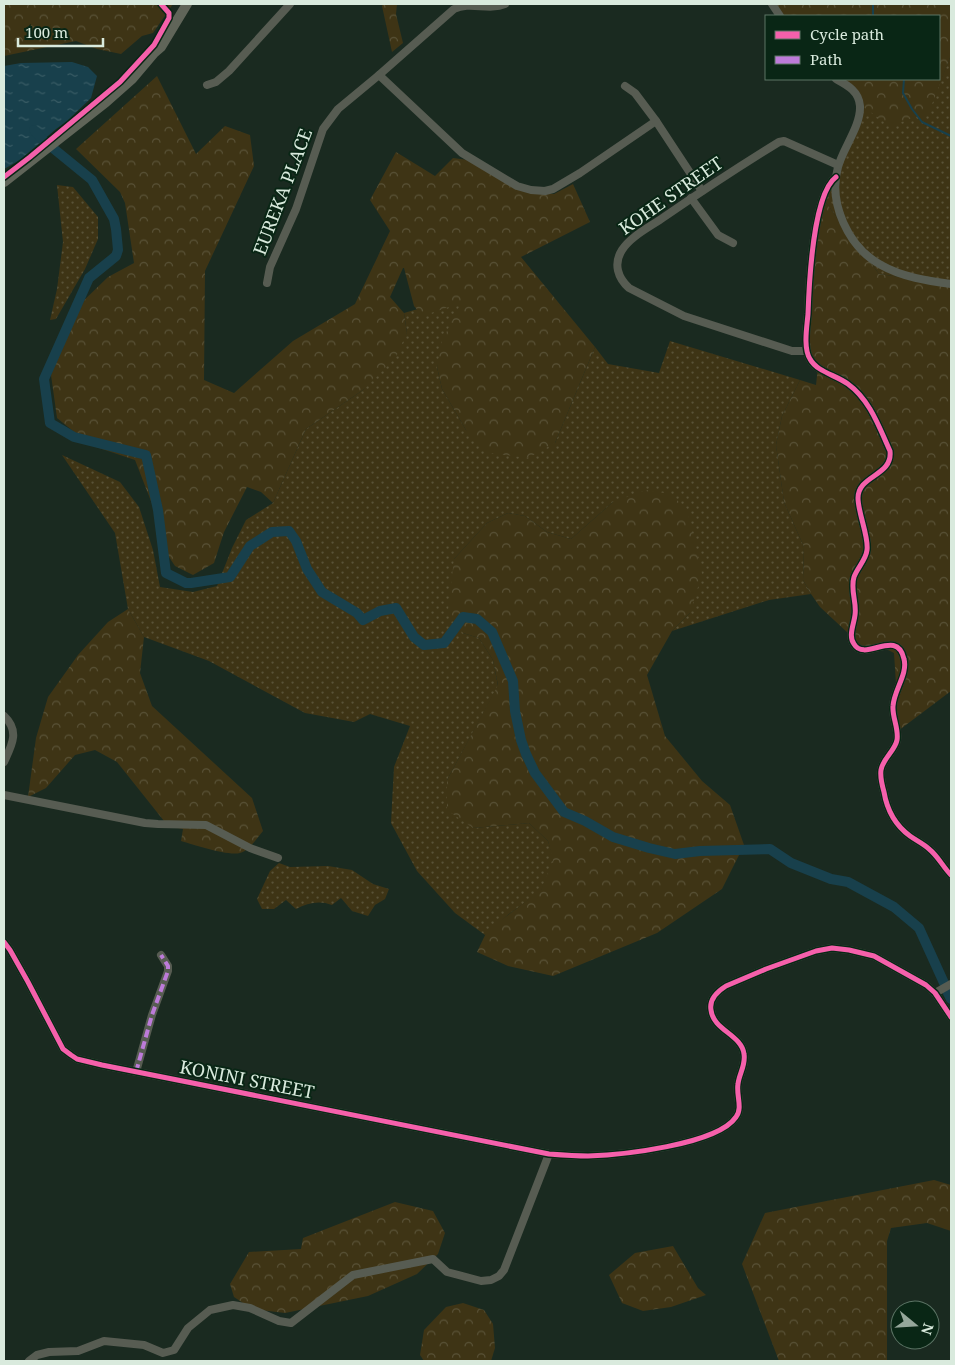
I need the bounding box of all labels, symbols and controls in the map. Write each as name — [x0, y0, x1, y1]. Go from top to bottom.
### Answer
scale bar — [18, 15, 102, 47]
legend — [765, 15, 940, 80]
text: 100 m — [25, 22, 68, 42]
text: Cycle path — [810, 24, 885, 44]
text: Path — [810, 49, 843, 69]
street label: EUREKA PLACE — [247, 125, 317, 258]
street label: KOHE STREET — [614, 151, 727, 240]
street label: KONINI STREET — [178, 1054, 317, 1104]
north arrow — [890, 1300, 940, 1350]
text: N — [917, 1321, 939, 1337]

